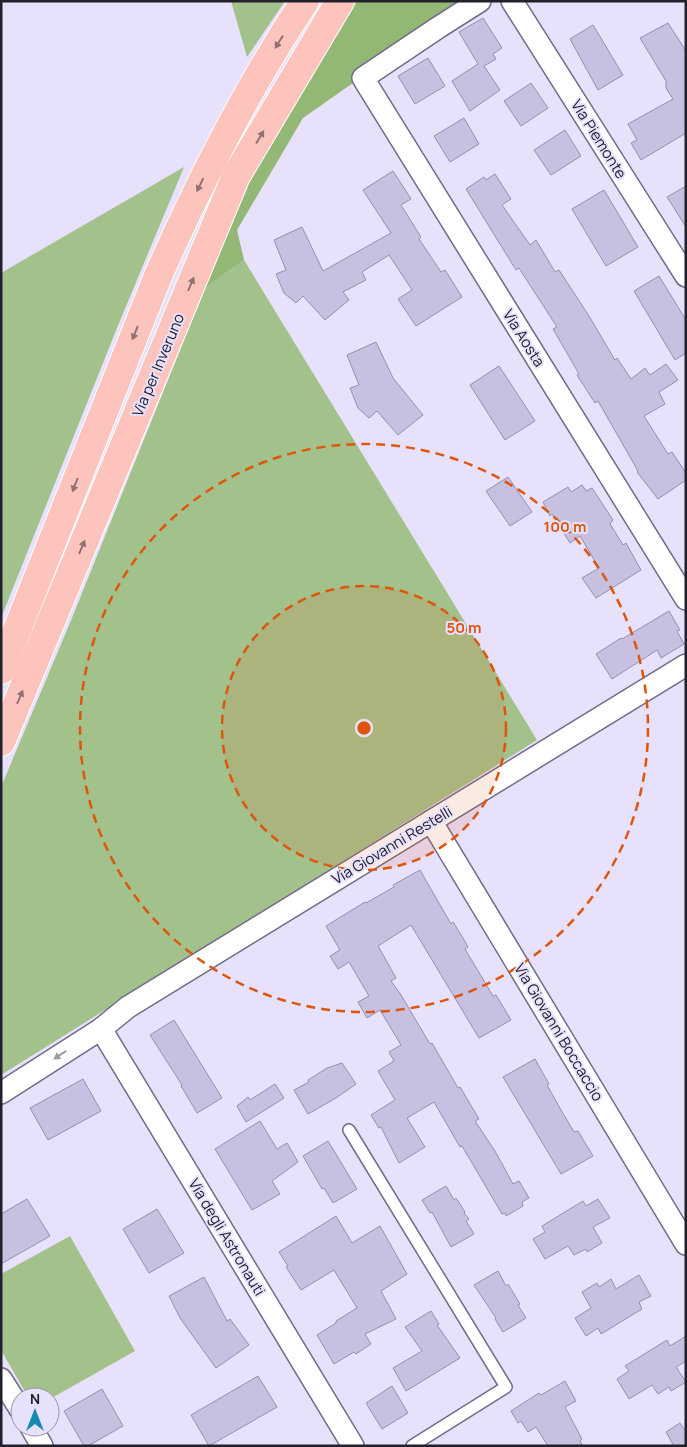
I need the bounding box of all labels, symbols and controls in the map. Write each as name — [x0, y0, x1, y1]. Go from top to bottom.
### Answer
one-way arrow — [274, 36, 283, 49]
street label: Via Piemonte — [566, 95, 632, 183]
one-way arrow — [255, 130, 264, 143]
one-way arrow — [196, 177, 204, 192]
one-way arrow — [188, 277, 196, 291]
street label: Via Aosta — [498, 305, 550, 371]
street label: Via per Inveruno — [127, 310, 189, 420]
one-way arrow — [131, 326, 138, 341]
one-way arrow — [71, 477, 78, 492]
text: 100 m — [544, 516, 586, 537]
one-way arrow — [79, 540, 87, 554]
text: 50 m — [446, 617, 482, 638]
one-way arrow — [16, 689, 24, 704]
centre of rings — [355, 719, 373, 737]
street label: Via Giovanni Restelli — [328, 801, 456, 889]
street label: Via Giovanni Boccaccio — [509, 959, 609, 1105]
one-way arrow — [53, 1051, 66, 1060]
street label: Via degli Astronauti — [184, 1174, 270, 1300]
north arrow — [10, 1387, 60, 1437]
text: N — [30, 1389, 40, 1408]

